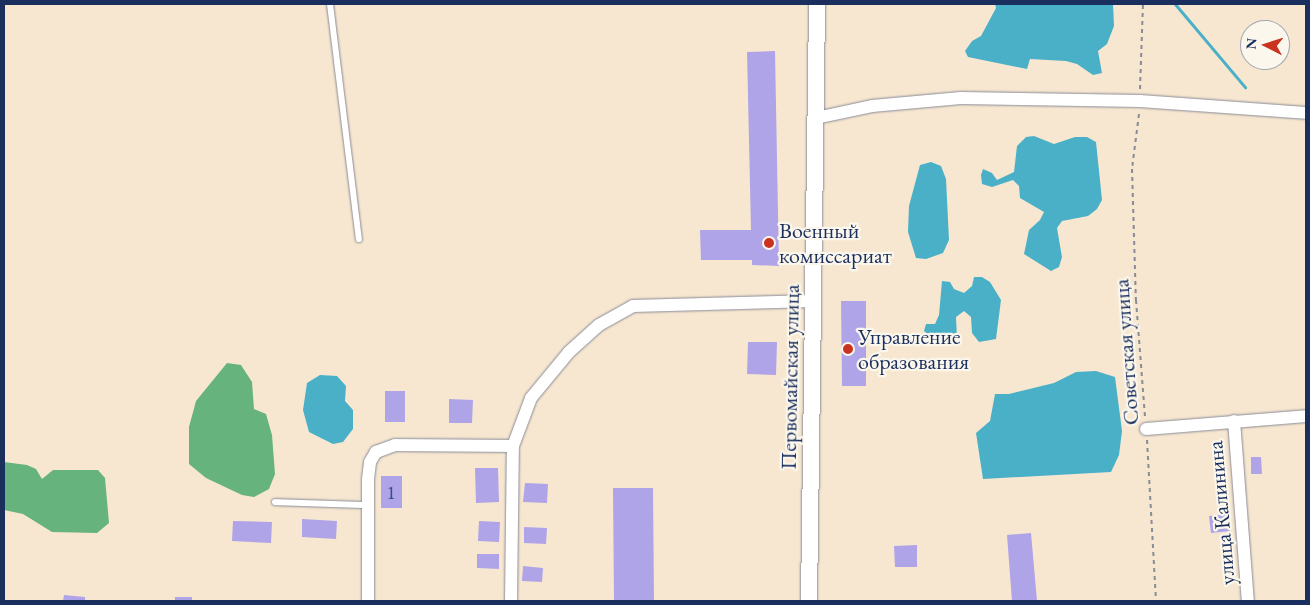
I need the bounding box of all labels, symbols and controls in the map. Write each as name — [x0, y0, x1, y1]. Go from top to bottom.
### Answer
north arrow — [1240, 20, 1290, 70]
text: N — [1242, 37, 1261, 50]
place label: Военный комиссариат — [779, 217, 892, 268]
marker: Военный комиссариат — [763, 237, 775, 249]
street label: Советская улица — [1108, 278, 1144, 426]
street label: Первомайская улица — [775, 284, 805, 470]
place label: Управление образования — [858, 323, 969, 374]
marker: Управление образования — [842, 343, 854, 355]
street label: улица Калинина — [1202, 440, 1240, 586]
house number: 1 — [386, 480, 396, 504]

